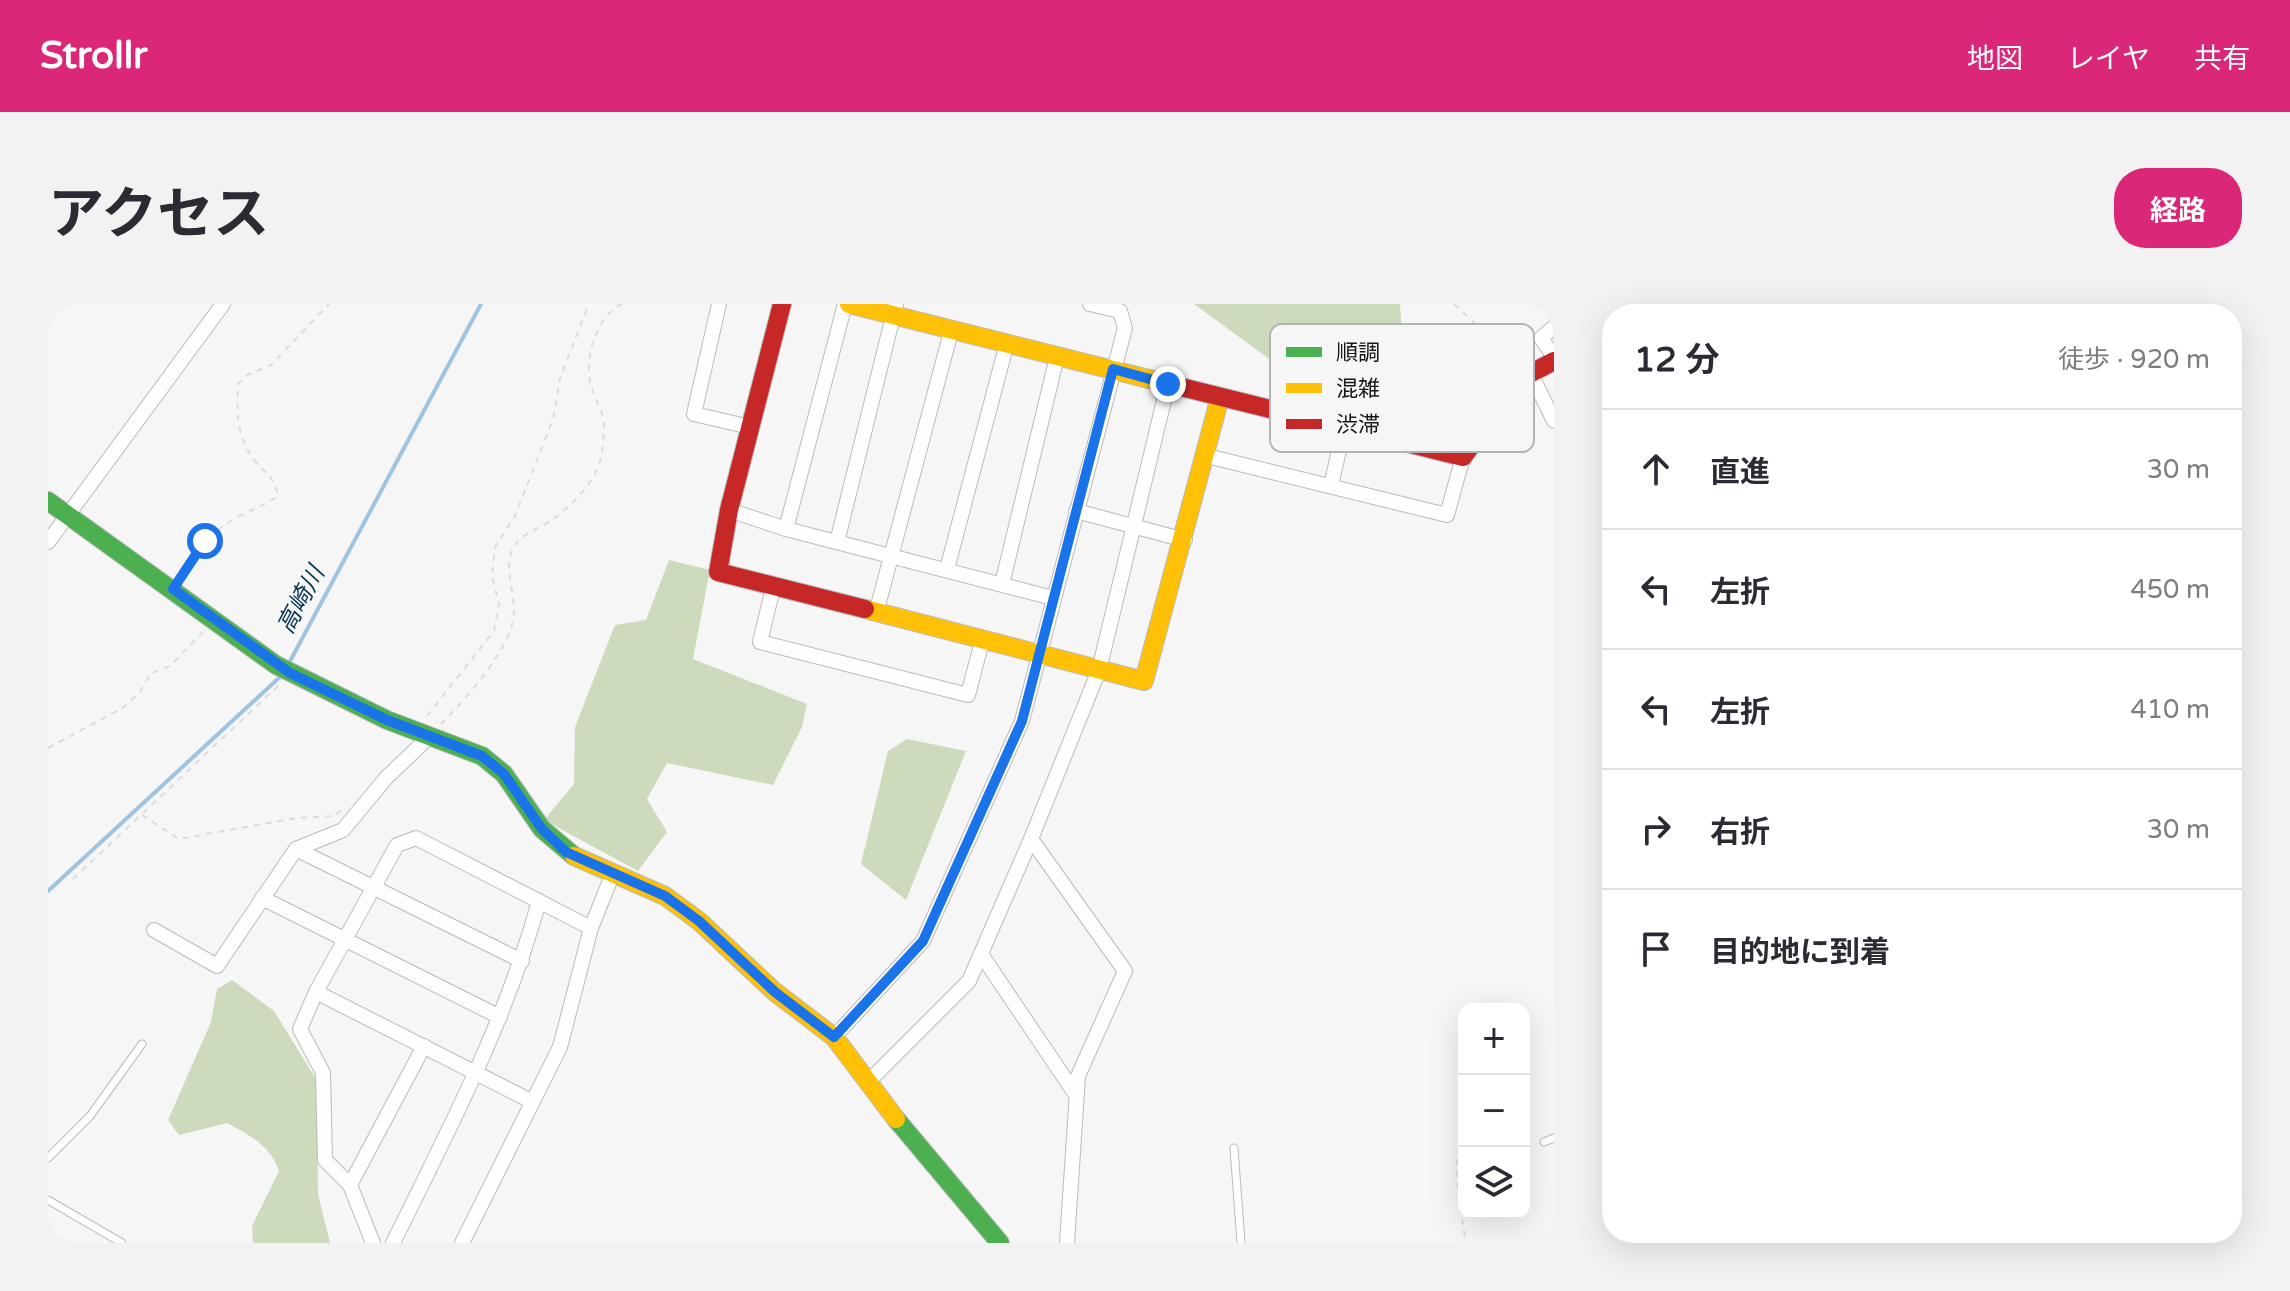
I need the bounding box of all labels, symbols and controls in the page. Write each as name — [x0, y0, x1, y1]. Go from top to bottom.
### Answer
text: Strollr — [40, 33, 148, 79]
text: 地図 — [1967, 42, 2023, 76]
text: レイヤ — [2067, 42, 2150, 76]
text: 共有 — [2194, 42, 2250, 76]
button: 経路 — [2114, 168, 2242, 248]
text: アクセス — [48, 182, 269, 249]
legend — [1270, 324, 1534, 452]
text: 順調 — [1336, 340, 1380, 366]
text: 12 分 — [1634, 340, 1720, 381]
text: 徒歩 · 920 m — [2058, 344, 2210, 375]
route end — [1150, 366, 1186, 402]
text: 混雑 — [1336, 376, 1380, 402]
text: 渋滞 — [1336, 412, 1380, 438]
icon: ahead — [1634, 447, 1678, 491]
text: 直進 — [1710, 454, 1770, 491]
text: 30 m — [2147, 454, 2210, 485]
route start — [187, 523, 223, 559]
water label: 高崎川 — [271, 559, 332, 639]
icon: left — [1634, 567, 1678, 611]
text: 左折 — [1710, 574, 1770, 611]
text: 450 m — [2130, 574, 2210, 605]
icon: left — [1634, 687, 1678, 731]
text: 左折 — [1710, 694, 1770, 731]
text: 410 m — [2130, 694, 2210, 725]
icon: right — [1634, 807, 1678, 851]
text: 右折 — [1710, 814, 1770, 851]
text: 30 m — [2147, 814, 2210, 845]
icon: arrive — [1634, 927, 1678, 971]
text: 目的地に到着 — [1710, 934, 1890, 971]
map controls — [1458, 1003, 1530, 1219]
button: + — [1458, 1003, 1530, 1075]
button: − — [1458, 1075, 1530, 1147]
button: layers — [1458, 1147, 1530, 1219]

